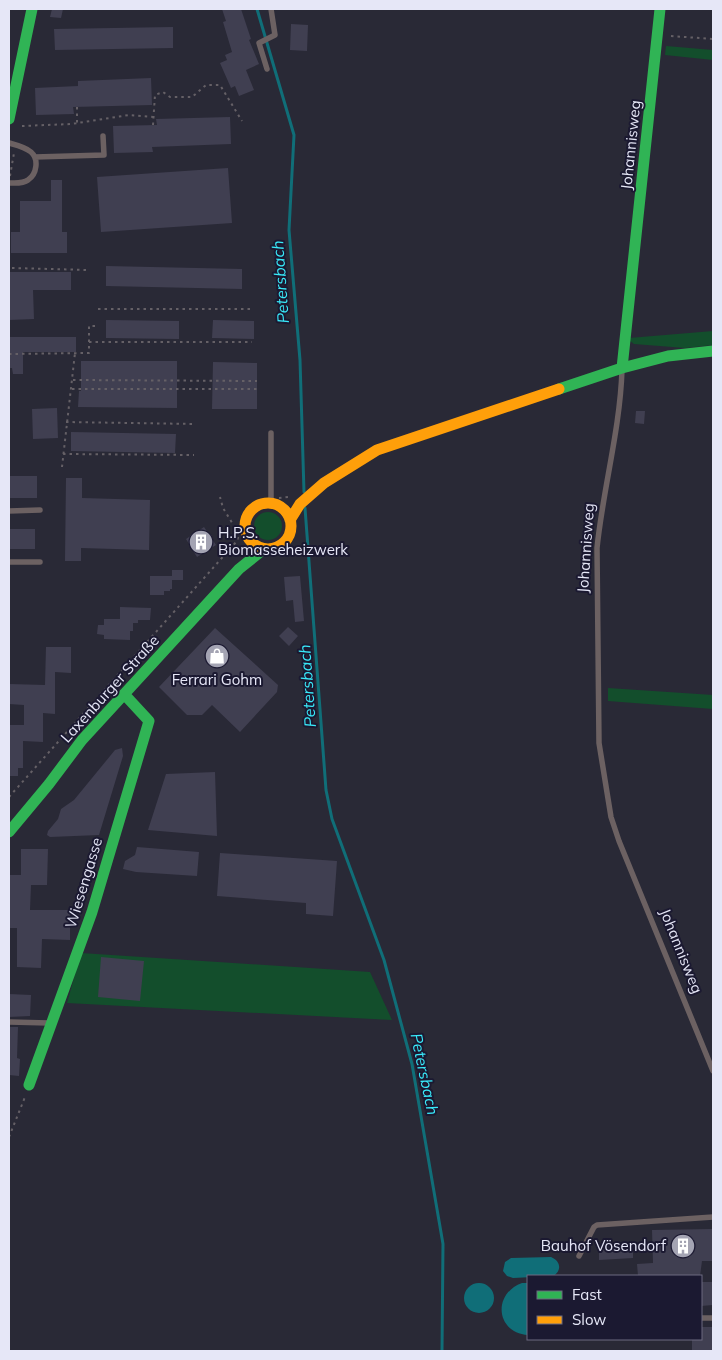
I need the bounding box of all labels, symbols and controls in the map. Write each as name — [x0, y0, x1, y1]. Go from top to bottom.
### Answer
street label: Johannisweg — [616, 99, 645, 191]
water label: Petersbach — [267, 240, 293, 324]
street label: Johannisweg — [573, 502, 598, 593]
place label: H.P.S. Biomasseheizwerk — [218, 523, 348, 559]
building icon: H.P.S. Biomasseheizwerk — [188, 529, 214, 555]
street label: Laxenburger Straße — [56, 631, 163, 746]
shop icon: Ferrari Gohm — [204, 643, 230, 669]
water label: Petersbach — [294, 644, 320, 728]
place label: Ferrari Gohm — [172, 670, 262, 689]
street label: Wiesengasse — [61, 835, 106, 931]
street label: Johannisweg — [656, 906, 707, 996]
water label: Petersbach — [407, 1031, 443, 1117]
building icon: Bauhof Vösendorf — [670, 1233, 696, 1259]
place label: Bauhof Vösendorf — [541, 1236, 667, 1255]
legend — [527, 1275, 702, 1340]
text: Fast — [572, 1285, 602, 1304]
text: Slow — [572, 1310, 606, 1329]

